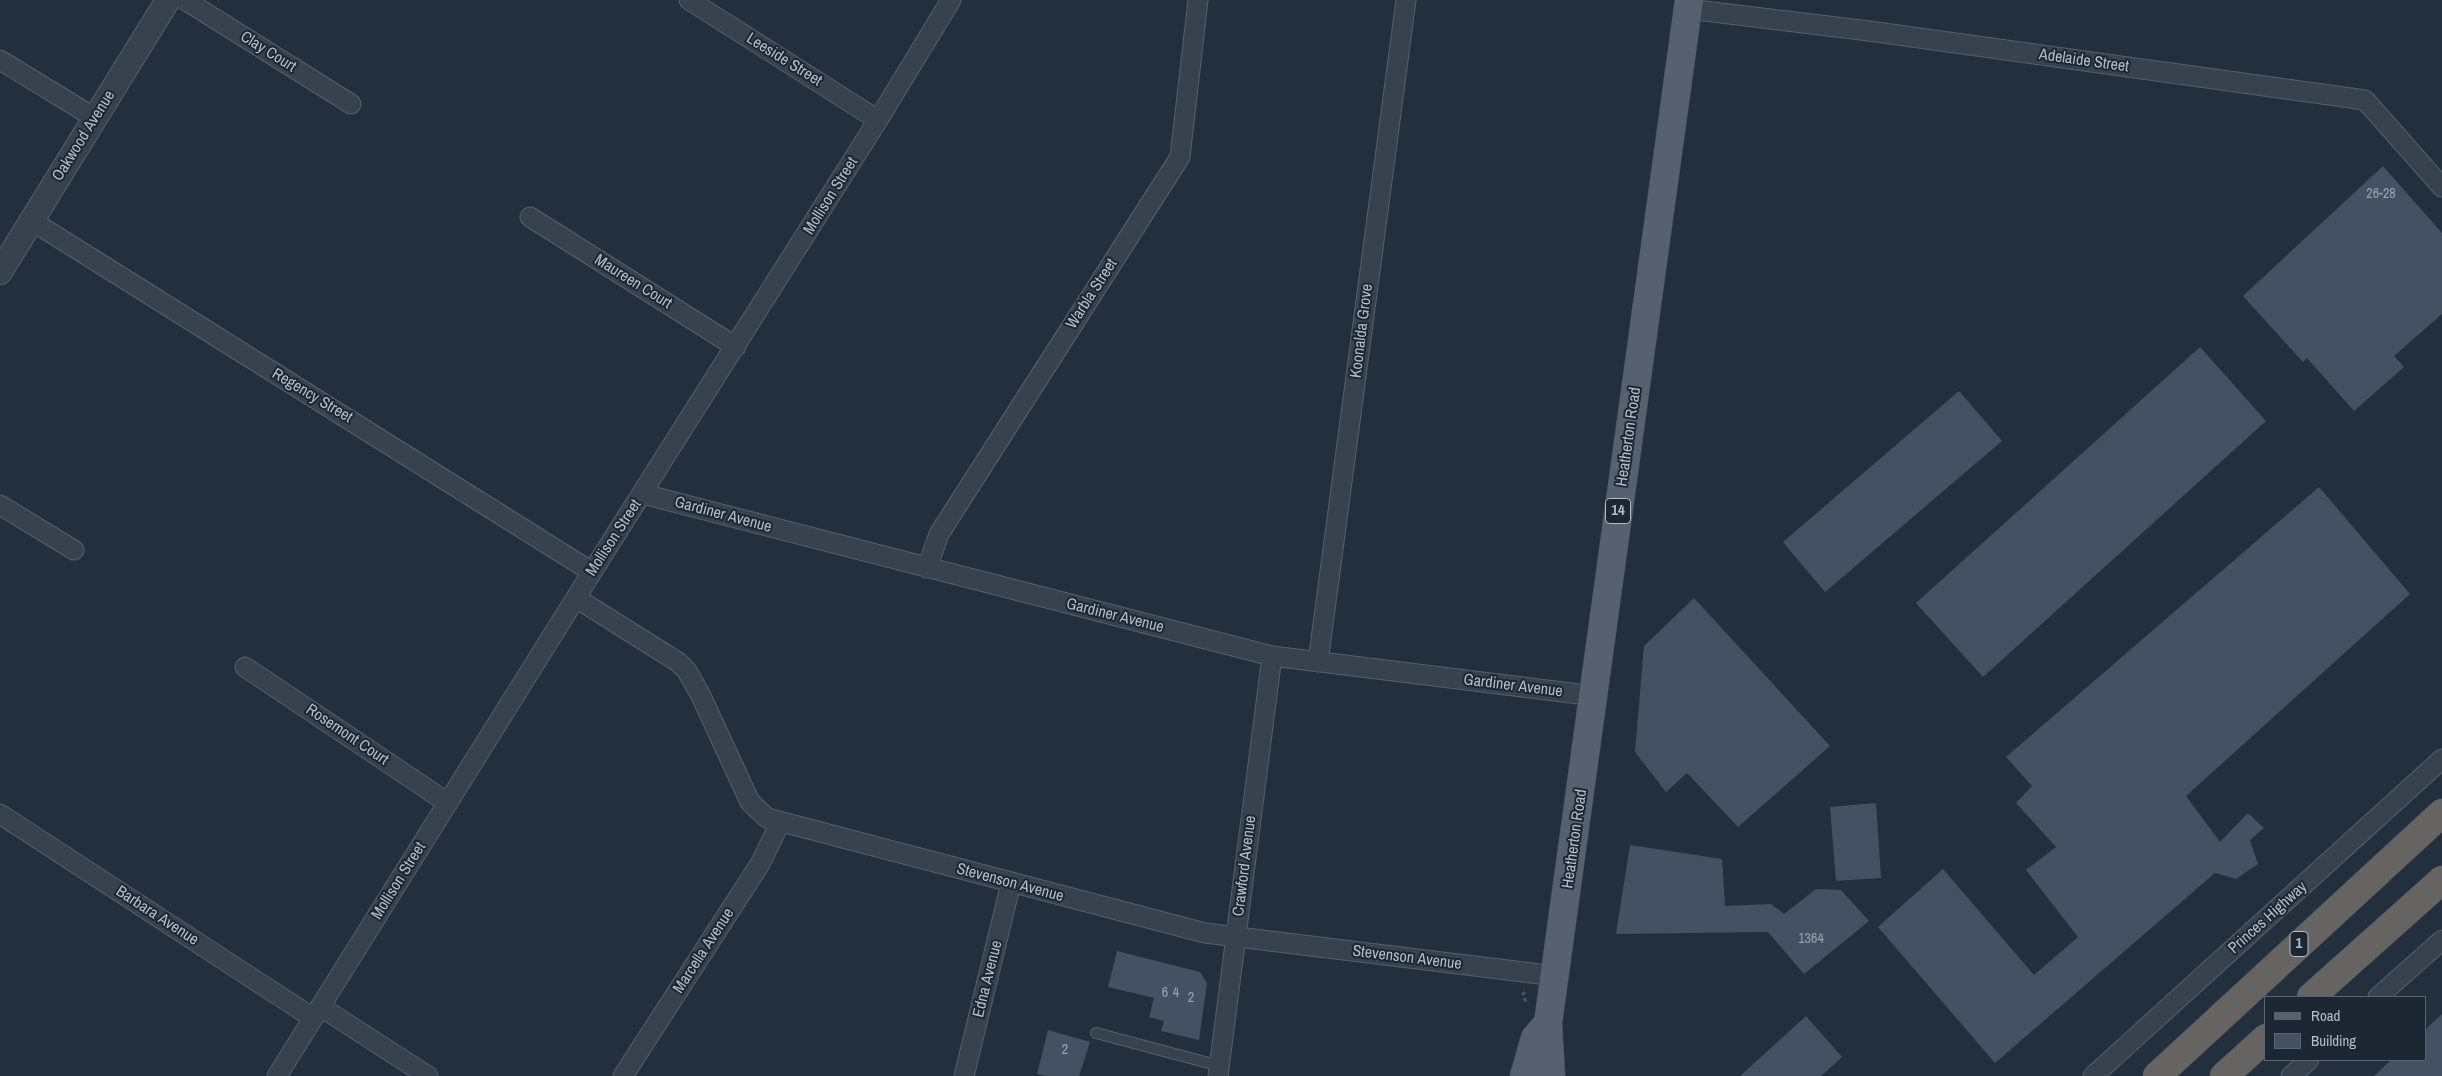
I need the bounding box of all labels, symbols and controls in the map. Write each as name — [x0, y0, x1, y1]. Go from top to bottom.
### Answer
street label: Clay Court — [237, 27, 299, 77]
street label: Leeside Street — [743, 29, 825, 91]
street label: Adelaide Street — [2038, 45, 2130, 77]
street label: Oakwood Avenue — [48, 87, 120, 185]
street label: Mollison Street — [800, 154, 862, 238]
house number: 26-28 — [2366, 186, 2396, 202]
street label: Maureen Court — [591, 251, 675, 313]
street label: Warbla Street — [1062, 255, 1122, 333]
street label: Koonalda Grove — [1347, 283, 1377, 379]
street label: Regency Street — [268, 364, 356, 428]
street label: Heatherton Road — [1613, 386, 1645, 488]
street label: Gardiner Avenue — [672, 493, 774, 537]
street label: Mollison Street — [582, 496, 646, 580]
road number: 14 — [1606, 498, 1630, 524]
street label: Gardiner Avenue — [1064, 595, 1166, 637]
street label: Gardiner Avenue — [1462, 670, 1564, 702]
street label: Rosemont Court — [302, 700, 392, 770]
street label: Heatherton Road — [1559, 788, 1591, 890]
street label: Crawford Avenue — [1229, 815, 1261, 917]
street label: Mollison Street — [368, 839, 430, 923]
street label: Stevenson Avenue — [954, 860, 1066, 906]
street label: Princes Highway — [2225, 878, 2311, 958]
street label: Barbara Avenue — [112, 882, 202, 950]
street label: Marcella Avenue — [669, 905, 739, 997]
house number: 1364 — [1798, 931, 1824, 947]
road number: 1 — [2290, 932, 2308, 956]
street label: Edna Avenue — [969, 939, 1007, 1019]
street label: Stevenson Avenue — [1351, 942, 1463, 974]
house number: 6 — [1162, 985, 1168, 1001]
house number: 4 — [1173, 985, 1179, 1001]
house number: 2 — [1188, 990, 1194, 1006]
legend — [2264, 996, 2427, 1061]
text: Road — [2311, 1005, 2340, 1026]
text: Building — [2311, 1030, 2356, 1051]
house number: 2 — [1062, 1042, 1068, 1058]

